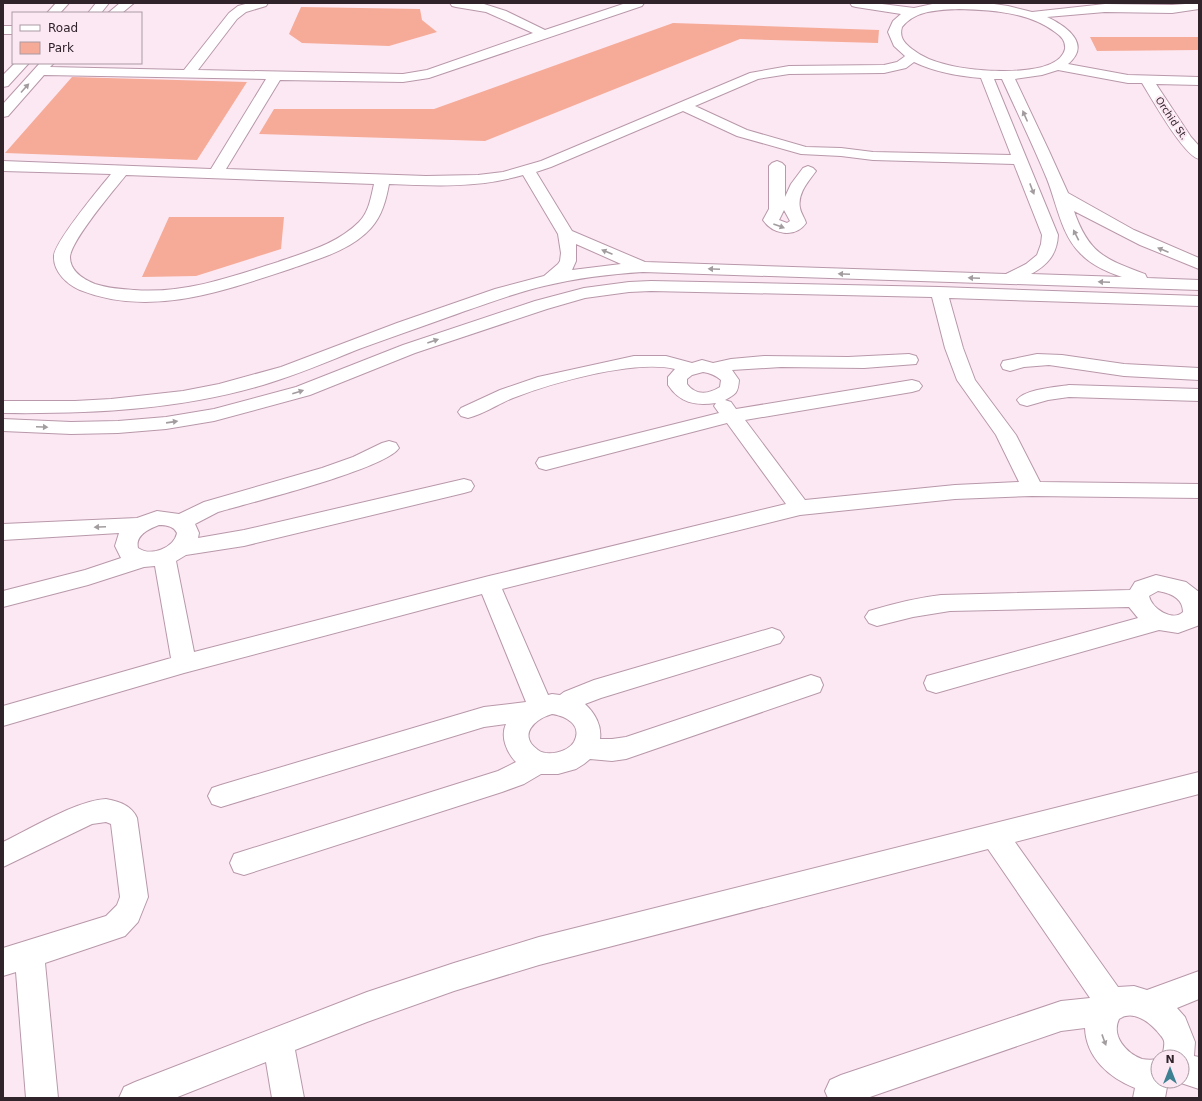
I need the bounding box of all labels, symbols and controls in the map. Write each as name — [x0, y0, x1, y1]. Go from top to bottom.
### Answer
legend — [12, 12, 142, 64]
text: Road — [48, 21, 78, 35]
text: Park — [48, 41, 74, 55]
one-way arrow — [21, 83, 30, 93]
street label: Orchid St. — [1153, 95, 1190, 142]
one-way arrow — [1022, 110, 1028, 121]
one-way arrow — [1030, 184, 1036, 196]
one-way arrow — [773, 223, 785, 229]
one-way arrow — [1073, 230, 1079, 241]
one-way arrow — [1156, 247, 1168, 253]
one-way arrow — [600, 248, 612, 254]
one-way arrow — [707, 266, 720, 272]
one-way arrow — [838, 270, 850, 277]
one-way arrow — [967, 275, 980, 281]
one-way arrow — [1097, 279, 1110, 285]
one-way arrow — [427, 338, 439, 344]
one-way arrow — [292, 389, 304, 395]
one-way arrow — [166, 419, 178, 425]
one-way arrow — [36, 424, 49, 430]
one-way arrow — [94, 523, 106, 530]
one-way arrow — [1101, 1034, 1107, 1046]
north arrow — [1150, 1049, 1190, 1089]
text: N — [1165, 1053, 1175, 1066]

